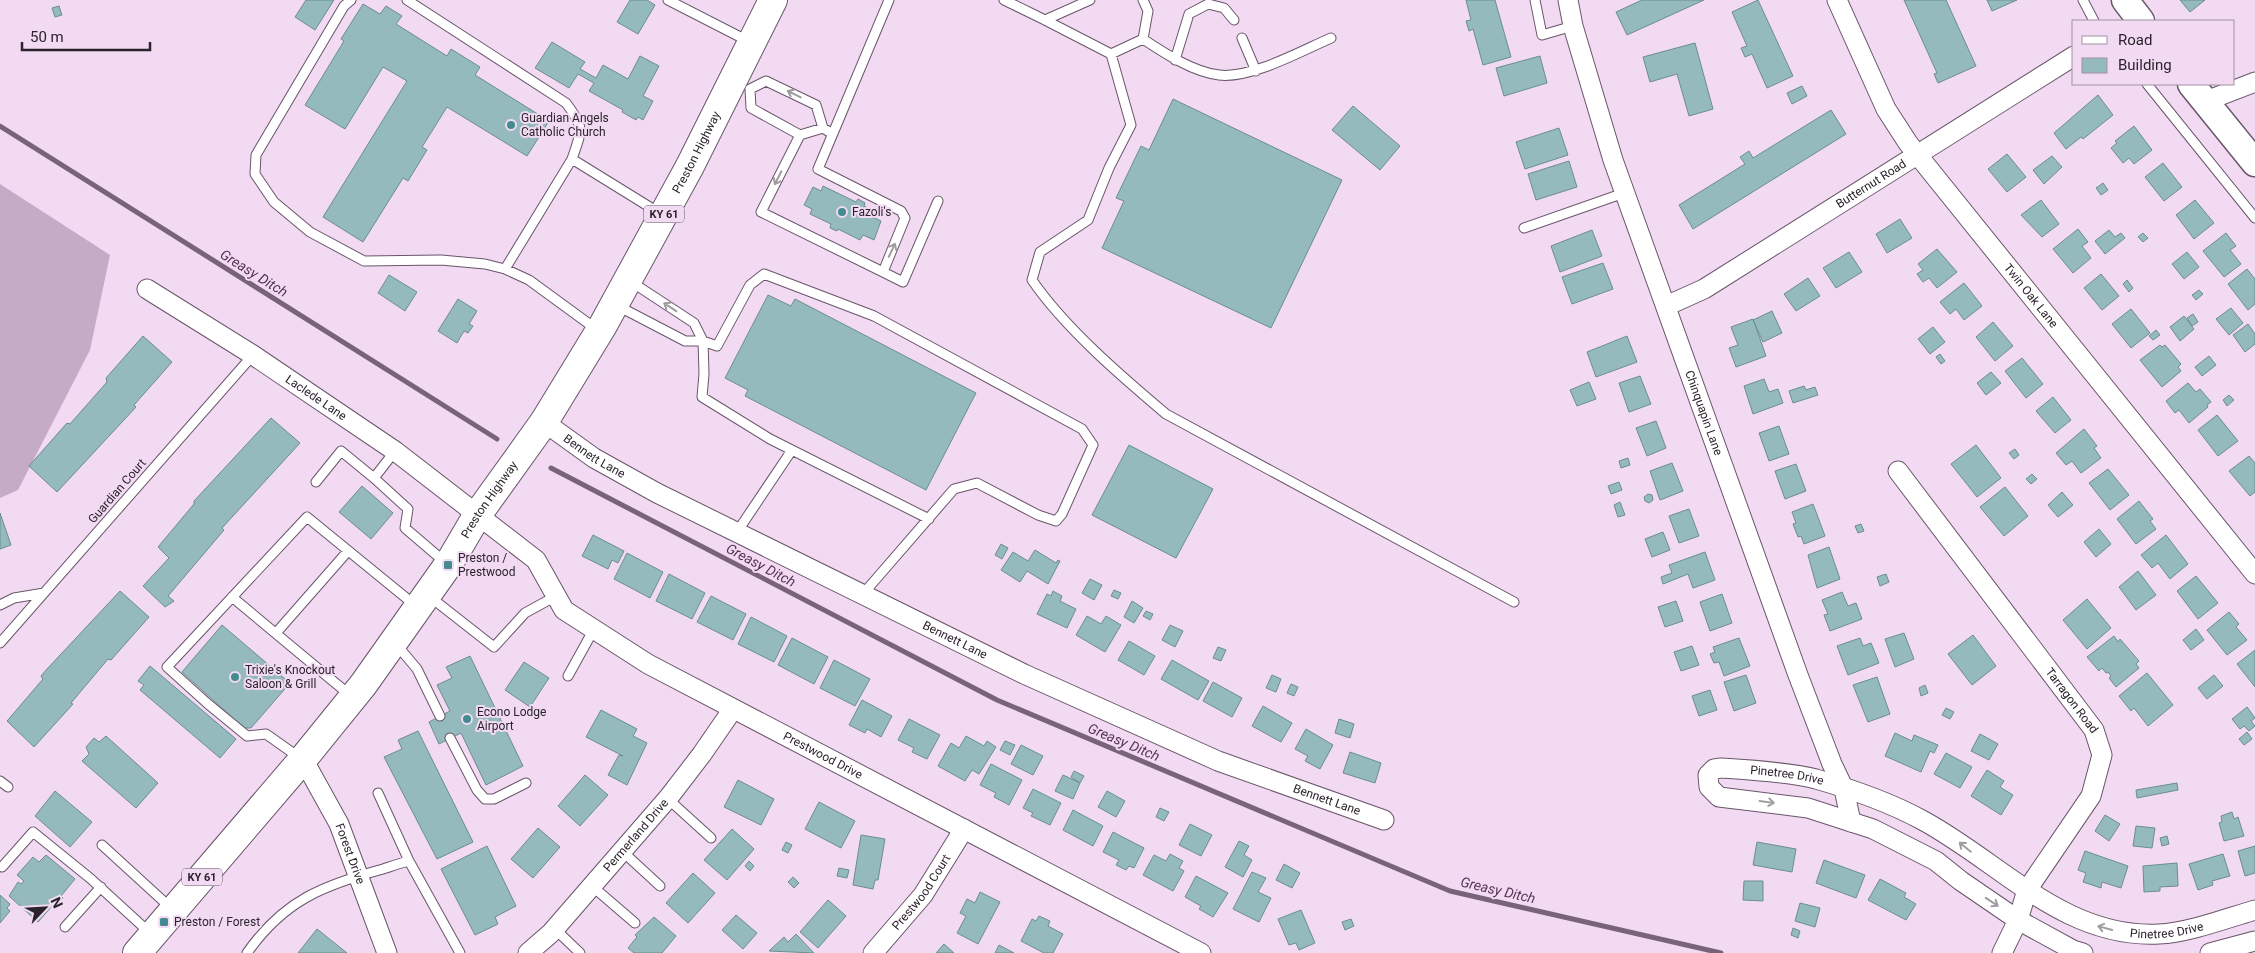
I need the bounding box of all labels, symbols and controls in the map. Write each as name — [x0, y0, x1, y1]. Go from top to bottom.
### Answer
scale bar — [22, 20, 150, 52]
legend — [2072, 20, 2235, 85]
text: 50 m — [30, 28, 64, 46]
text: Road — [2118, 31, 2152, 49]
text: Building — [2118, 56, 2172, 74]
one-way arrow — [787, 89, 802, 98]
street label: Preston Highway — [669, 109, 723, 196]
place label: Guardian Angels Catholic Church — [521, 111, 609, 139]
marker: Guardian Angels Catholic Church — [505, 119, 517, 131]
street label: Butternut Road — [1833, 157, 1909, 211]
one-way arrow — [773, 171, 783, 186]
road number: KY 61 — [644, 205, 684, 222]
place label: Fazoli's — [852, 205, 891, 219]
marker: Fazoli's — [836, 206, 848, 218]
one-way arrow — [888, 242, 898, 257]
water label: Greasy Ditch — [217, 246, 291, 300]
street label: Twin Oak Lane — [2001, 261, 2061, 331]
one-way arrow — [664, 302, 678, 312]
street label: Chinquapin Lane — [1682, 368, 1726, 457]
street label: Laclede Lane — [283, 372, 349, 423]
street label: Bennett Lane — [561, 431, 628, 481]
street label: Guardian Court — [85, 456, 149, 526]
street label: Preston Highway — [458, 458, 521, 541]
water label: Greasy Ditch — [723, 540, 799, 590]
place label: Preston / Prestwood — [458, 551, 515, 579]
marker: Preston / Prestwood — [442, 559, 454, 571]
street label: Bennett Lane — [920, 618, 990, 662]
place label: Trixie's Knockout Saloon & Grill — [245, 663, 335, 691]
street label: Tarragon Road — [2043, 665, 2101, 736]
marker: Trixie's Knockout Saloon & Grill — [229, 671, 241, 683]
place label: Econo Lodge Airport — [477, 705, 546, 733]
marker: Econo Lodge Airport — [461, 713, 473, 725]
water label: Greasy Ditch — [1086, 720, 1162, 764]
street label: Prestwood Drive — [781, 729, 865, 782]
street label: Pinetree Drive — [1750, 763, 1825, 788]
street label: Bennett Lane — [1291, 781, 1362, 818]
street label: Permerland Drive — [601, 796, 671, 874]
one-way arrow — [1759, 798, 1775, 808]
street label: Forest Drive — [332, 821, 368, 886]
one-way arrow — [1959, 842, 1972, 853]
street label: Prestwood Court — [889, 852, 954, 933]
road number: KY 61 — [182, 869, 222, 886]
water label: Greasy Ditch — [1459, 874, 1537, 906]
north arrow — [20, 883, 70, 933]
text: N — [47, 895, 66, 910]
one-way arrow — [1985, 897, 1999, 907]
place label: Preston / Forest — [174, 915, 260, 929]
marker: Preston / Forest — [158, 916, 170, 928]
street label: Pinetree Drive — [2129, 919, 2205, 941]
one-way arrow — [2097, 923, 2113, 933]

